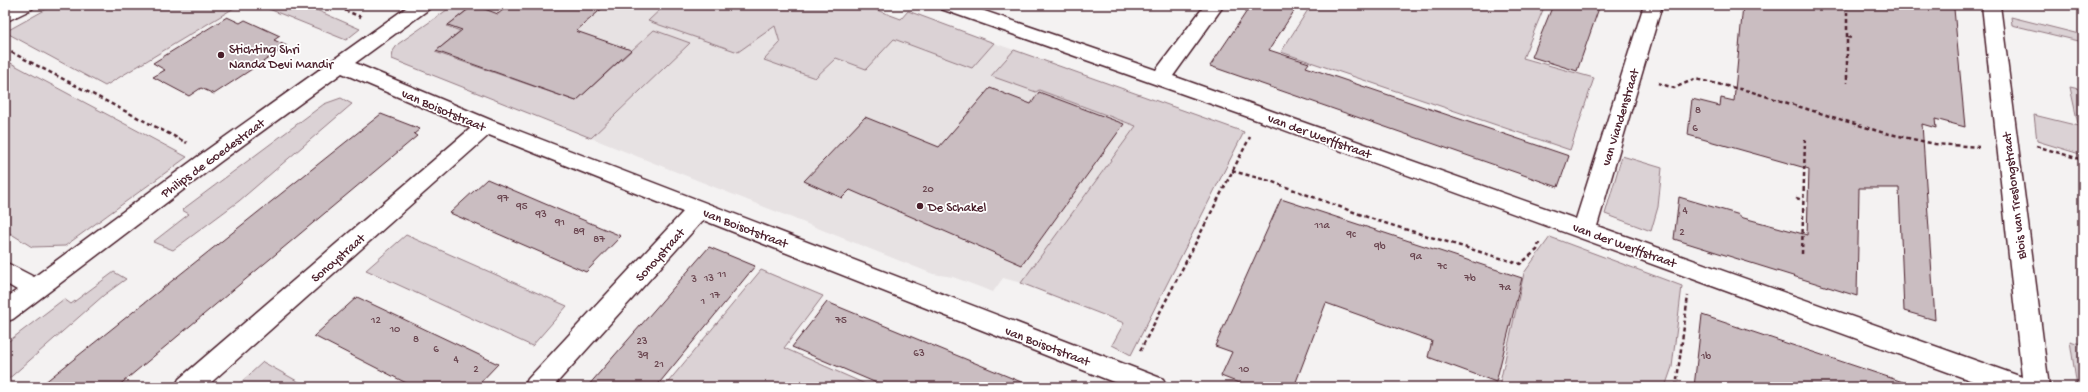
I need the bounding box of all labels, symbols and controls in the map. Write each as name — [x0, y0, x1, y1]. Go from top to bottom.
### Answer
place label: Stichting Shri Nanda Devi Mandir — [229, 43, 334, 73]
marker: Stichting Shri Nanda Devi Mandir — [216, 50, 226, 60]
street label: van Viandenstraat — [1600, 66, 1644, 168]
street label: van Boisotstraat — [399, 87, 489, 136]
house number: 8 — [1695, 105, 1701, 117]
street label: van der Werffstraat — [1265, 112, 1374, 164]
street label: Philips de Goedestraat — [158, 115, 270, 202]
house number: 6 — [1692, 123, 1698, 135]
street label: Blois van Treslongstraat — [2000, 130, 2031, 261]
house number: 20 — [922, 184, 934, 196]
house number: 97 — [496, 193, 509, 205]
house number: 95 — [515, 201, 528, 213]
marker: De Schakel — [915, 201, 925, 211]
place label: De Schakel — [927, 201, 986, 216]
house number: 4 — [1682, 205, 1688, 217]
street label: van Boisotstraat — [701, 206, 791, 253]
house number: 93 — [534, 209, 547, 221]
house number: 91 — [554, 217, 565, 229]
house number: 11a — [1314, 220, 1330, 232]
street label: van der Werffstraat — [1570, 221, 1679, 273]
street label: Sonoystraat — [633, 225, 690, 285]
house number: 89 — [573, 226, 585, 238]
house number: 2 — [1679, 227, 1685, 239]
house number: 9c — [1345, 229, 1357, 241]
street label: Sonoystraat — [309, 230, 370, 286]
house number: 87 — [593, 234, 605, 246]
house number: 9b — [1373, 241, 1386, 253]
house number: 9a — [1409, 251, 1423, 263]
house number: 7c — [1436, 261, 1448, 273]
house number: 11 — [717, 269, 726, 281]
house number: 13 — [703, 273, 714, 285]
house number: 7b — [1463, 273, 1476, 285]
house number: 3 — [690, 274, 697, 286]
house number: 7a — [1498, 282, 1512, 294]
house number: 17 — [709, 290, 720, 302]
house number: 1 — [700, 296, 705, 308]
house number: 12 — [370, 315, 382, 327]
house number: 75 — [834, 315, 847, 327]
house number: 10 — [389, 324, 400, 336]
street label: van Boisotstraat — [1003, 324, 1093, 371]
house number: 8 — [413, 334, 419, 346]
house number: 23 — [636, 336, 648, 348]
house number: 6 — [433, 344, 439, 356]
house number: 63 — [913, 348, 925, 360]
house number: 39 — [636, 350, 649, 362]
house number: 1b — [1700, 351, 1711, 363]
house number: 4 — [453, 354, 459, 366]
house number: 21 — [654, 359, 664, 371]
house number: 2 — [473, 364, 479, 376]
house number: 10 — [1238, 364, 1249, 376]

